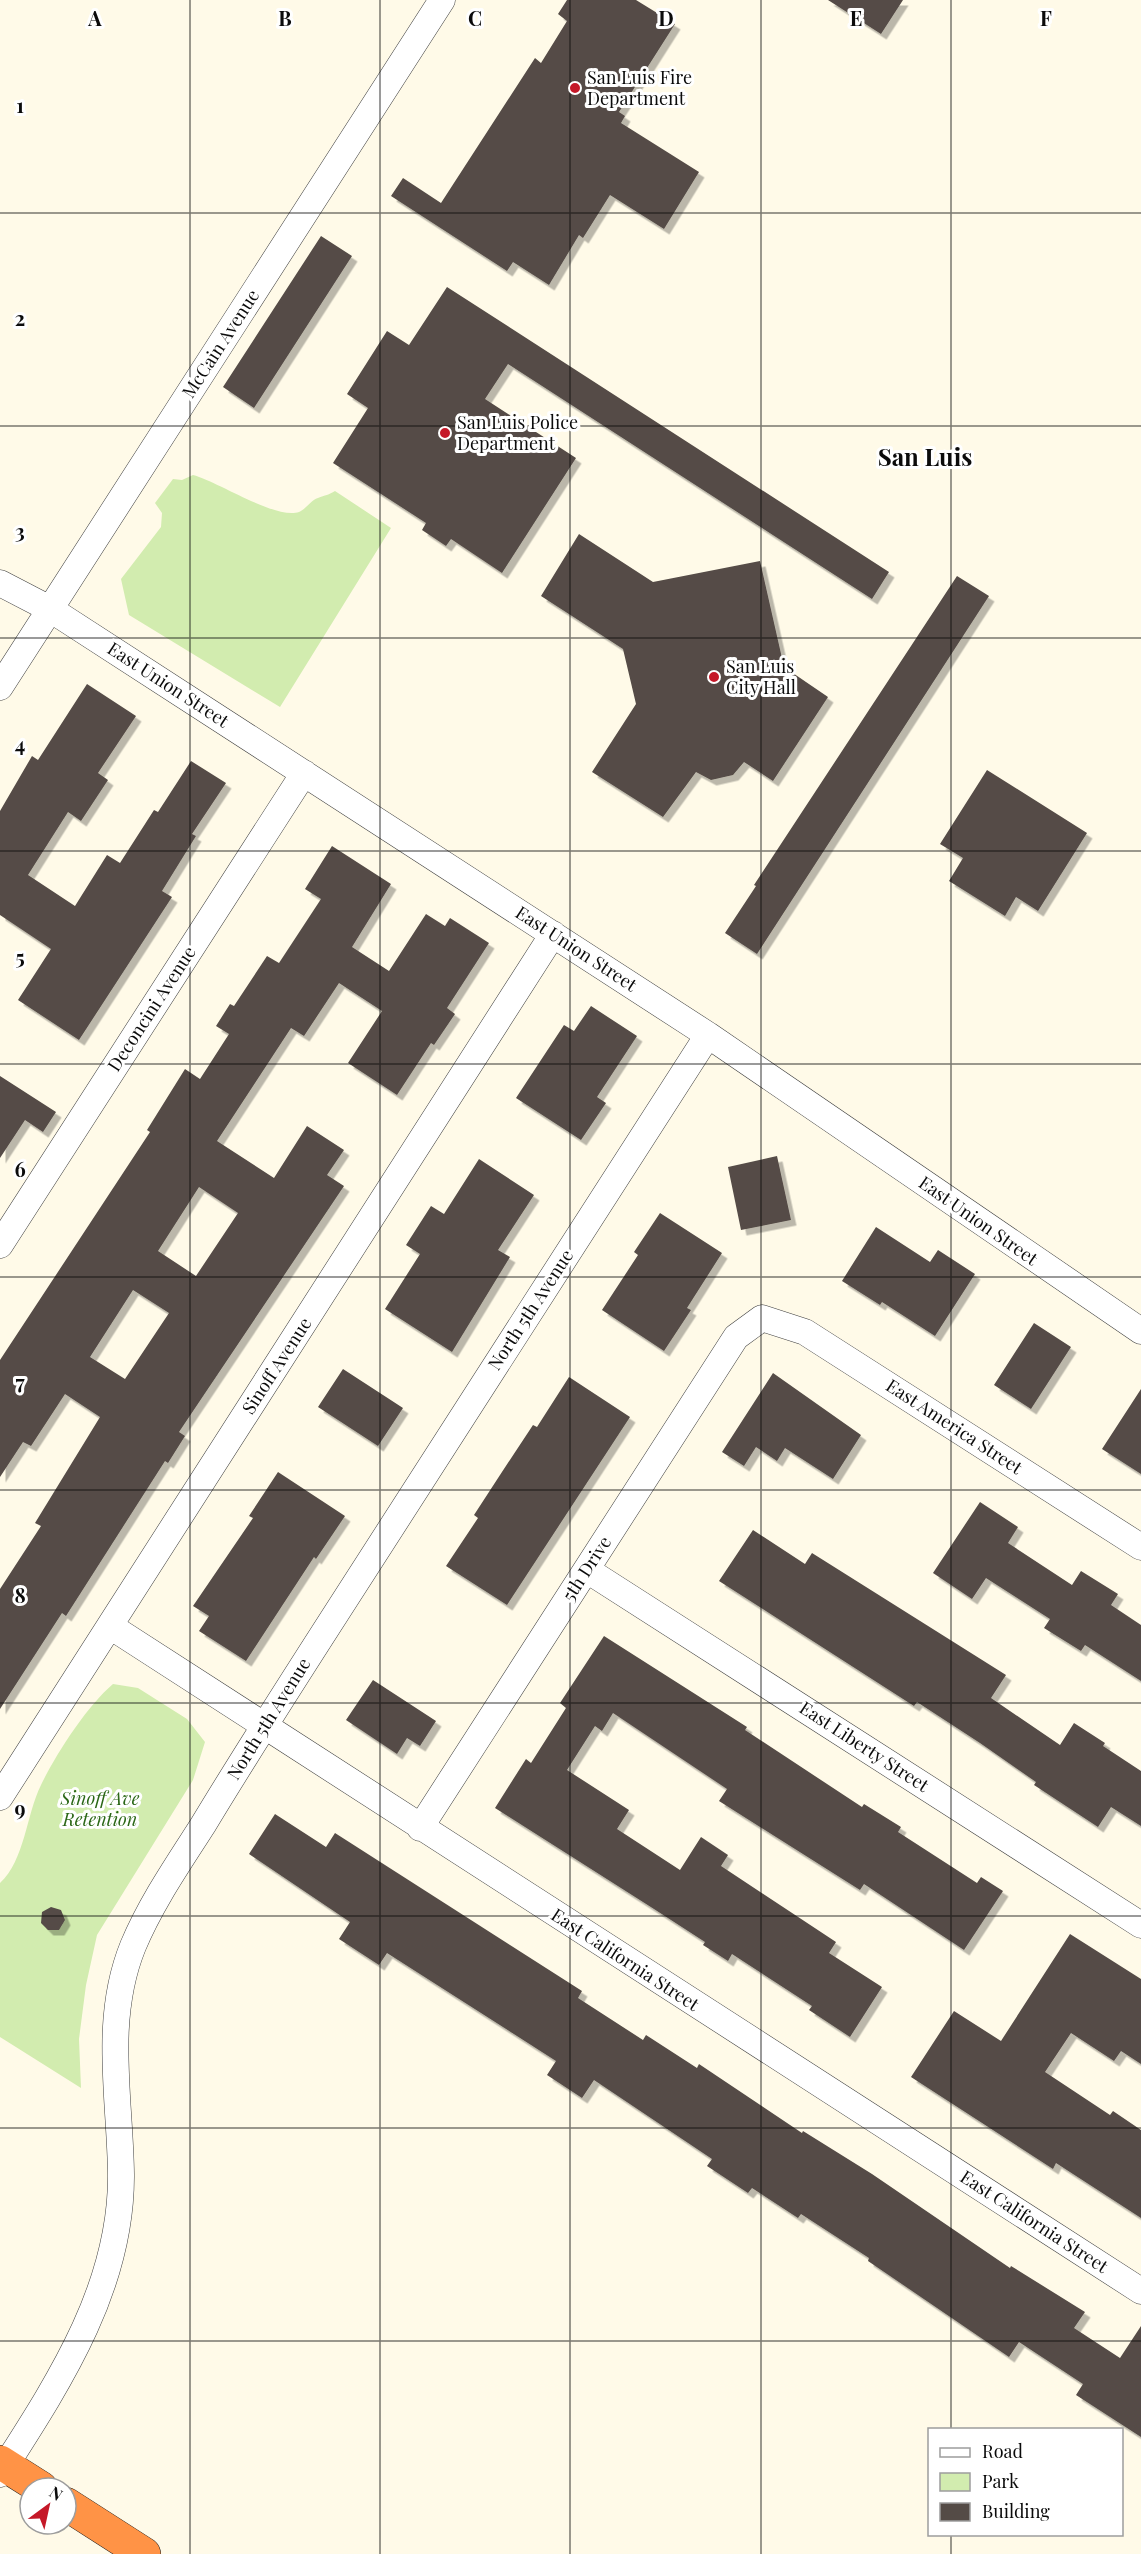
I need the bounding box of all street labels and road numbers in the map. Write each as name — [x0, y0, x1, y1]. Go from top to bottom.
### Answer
street label: McCain Avenue — [176, 285, 264, 402]
street label: East Union Street — [103, 636, 234, 733]
street label: East Union Street — [511, 900, 642, 997]
street label: Deconcini Avenue — [102, 941, 201, 1076]
street label: East Union Street — [914, 1170, 1043, 1271]
street label: North 5th Avenue — [482, 1244, 578, 1374]
street label: Sinoff Avenue — [236, 1313, 316, 1418]
street label: East America Street — [882, 1373, 1028, 1480]
street label: 5th Drive — [556, 1531, 616, 1606]
street label: North 5th Avenue — [221, 1653, 315, 1784]
street label: East Liberty Street — [795, 1695, 934, 1797]
street label: East California Street — [547, 1902, 704, 2016]
street label: East California Street — [956, 2164, 1113, 2278]

